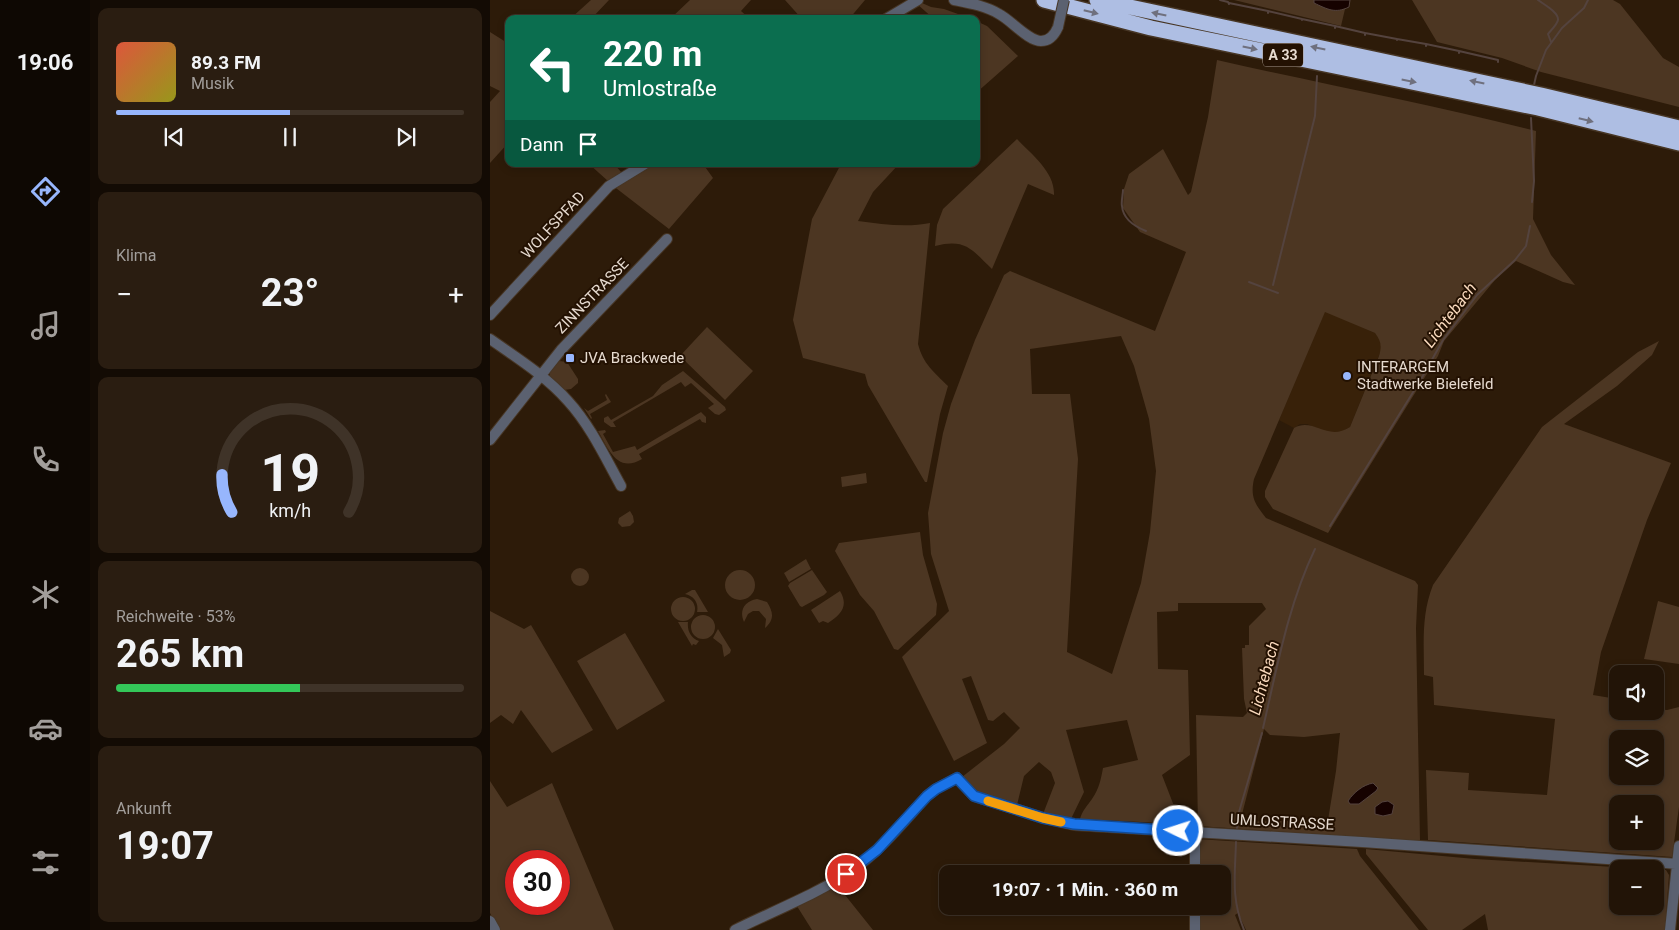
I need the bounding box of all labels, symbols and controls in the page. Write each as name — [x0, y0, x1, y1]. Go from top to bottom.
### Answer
one-way arrow — [1084, 8, 1099, 16]
one-way arrow — [1152, 10, 1167, 18]
text: 220 m — [603, 34, 702, 75]
icon: left — [520, 35, 585, 100]
one-way arrow — [1242, 44, 1257, 52]
road number: A 33 — [1263, 44, 1303, 66]
one-way arrow — [1311, 44, 1326, 52]
text: 19:06 — [17, 50, 73, 75]
text: 89.3 FM — [191, 51, 261, 74]
text: Musik — [191, 74, 234, 93]
text: Umlostraße — [603, 76, 717, 101]
one-way arrow — [1401, 77, 1416, 85]
one-way arrow — [1469, 77, 1485, 85]
one-way arrow — [1578, 116, 1593, 124]
icon: previous — [160, 123, 188, 151]
icon: pause — [276, 123, 304, 151]
icon: next — [392, 123, 420, 151]
icon: arrive — [574, 130, 602, 158]
text: Dann — [520, 133, 564, 156]
icon: directions — [28, 174, 63, 209]
street label: WOLFSPFAD — [517, 188, 589, 262]
text: Klima — [116, 246, 157, 265]
street label: ZINNSTRASSE — [552, 254, 633, 337]
text: 23° — [261, 271, 319, 315]
text: − — [116, 278, 132, 311]
text: + — [448, 278, 464, 311]
water label: Lichtebach — [1420, 279, 1480, 351]
icon: music — [28, 308, 63, 343]
place label: JVA Brackwede — [580, 349, 684, 367]
marker: JVA Brackwede — [564, 352, 576, 364]
place label: INTERARGEM Stadtwerke Bielefeld — [1357, 358, 1493, 393]
marker: INTERARGEM Stadtwerke Bielefeld — [1341, 370, 1353, 382]
icon: phone — [28, 442, 63, 477]
text: 19 — [260, 443, 320, 504]
text: km/h — [269, 500, 311, 521]
icon: climate — [28, 577, 63, 612]
text: Reichweite · 53% — [116, 607, 235, 626]
text: 265 km — [116, 632, 244, 676]
water label: Lichtebach — [1245, 639, 1283, 717]
map controls — [1609, 665, 1664, 915]
button: sound — [1609, 665, 1664, 720]
icon: car — [28, 711, 63, 746]
button: layers — [1609, 730, 1664, 785]
button: + — [1609, 795, 1664, 850]
text: Ankunft — [116, 799, 172, 818]
position arrow — [1151, 804, 1203, 856]
street label: UMLOSTRASSE — [1230, 810, 1335, 834]
text: 19:07 — [116, 824, 214, 868]
icon: filters — [28, 845, 63, 880]
speed limit sign: 30 — [505, 850, 570, 915]
pin — [825, 853, 867, 895]
icon: arrive — [832, 860, 860, 888]
button: − — [1609, 860, 1664, 915]
text: 19:07 · 1 Min. · 360 m — [992, 878, 1178, 901]

